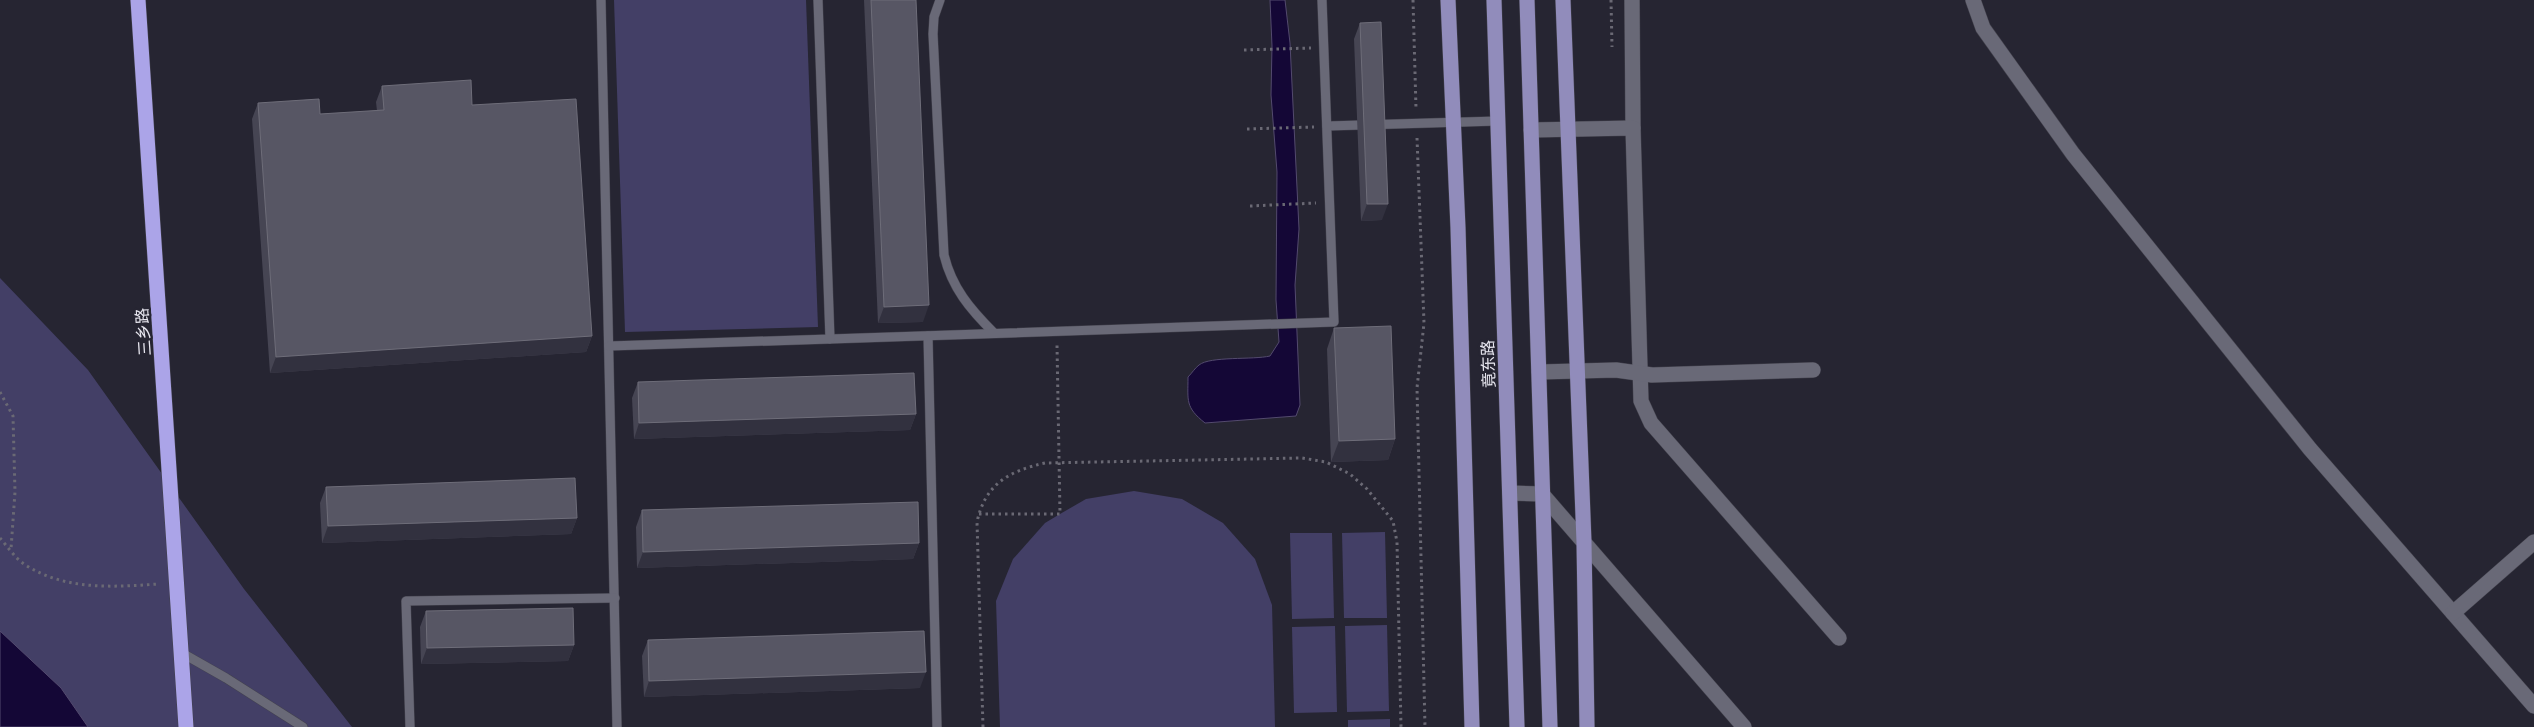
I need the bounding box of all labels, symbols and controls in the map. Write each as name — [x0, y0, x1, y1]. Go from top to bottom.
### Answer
street label: 三乡路 — [132, 307, 155, 357]
street label: 竟东路 — [1478, 340, 1499, 388]

